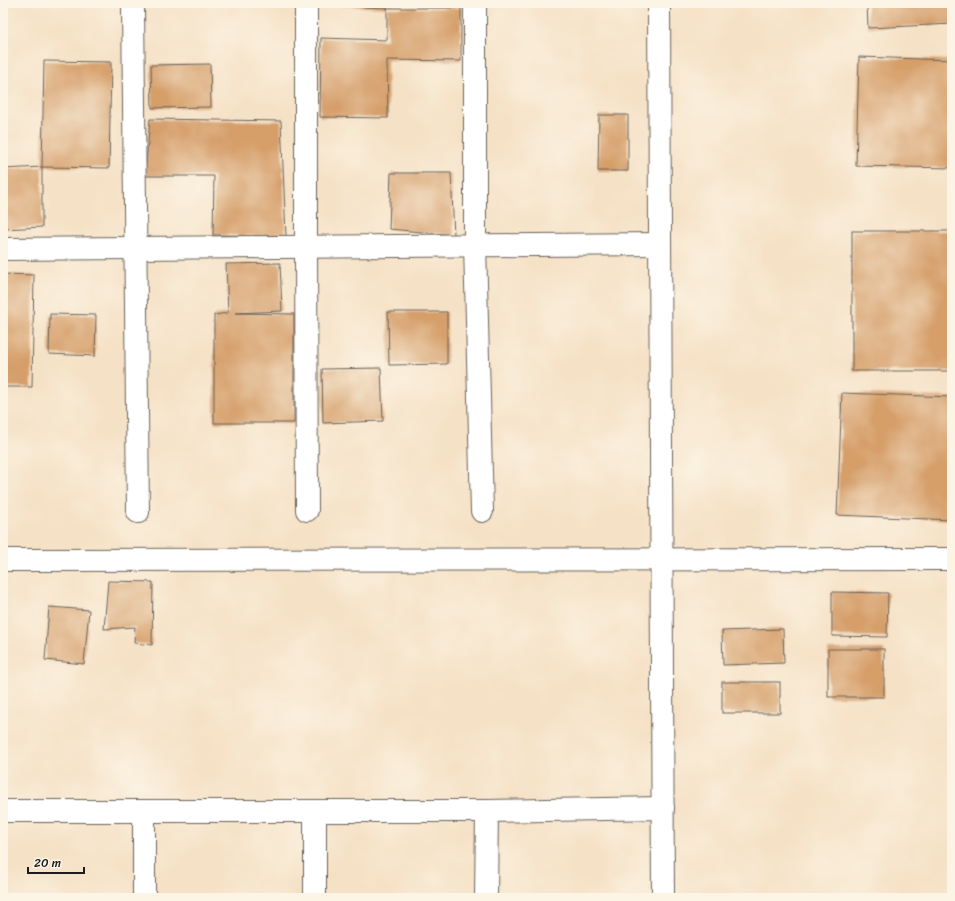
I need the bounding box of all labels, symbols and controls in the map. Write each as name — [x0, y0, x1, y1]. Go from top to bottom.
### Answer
scale bar — [28, 849, 84, 875]
text: 20 m — [34, 852, 61, 874]

